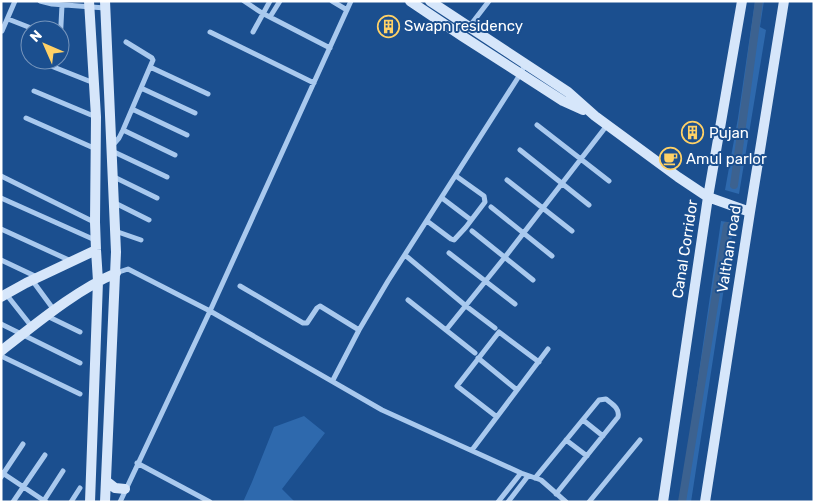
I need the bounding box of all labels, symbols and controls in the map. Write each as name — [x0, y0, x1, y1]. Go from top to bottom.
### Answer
building icon: Swapn residency — [376, 14, 400, 38]
place label: Swapn residency — [404, 17, 523, 35]
north arrow — [20, 20, 70, 70]
text: N — [27, 27, 46, 46]
building icon: Pujan — [681, 121, 705, 145]
place label: Pujan — [709, 124, 749, 142]
cafe icon: Amul parlor — [658, 147, 682, 171]
place label: Amul parlor — [686, 150, 767, 168]
street label: Canal Corridor — [668, 198, 702, 300]
street label: Valthan road — [713, 204, 745, 294]

